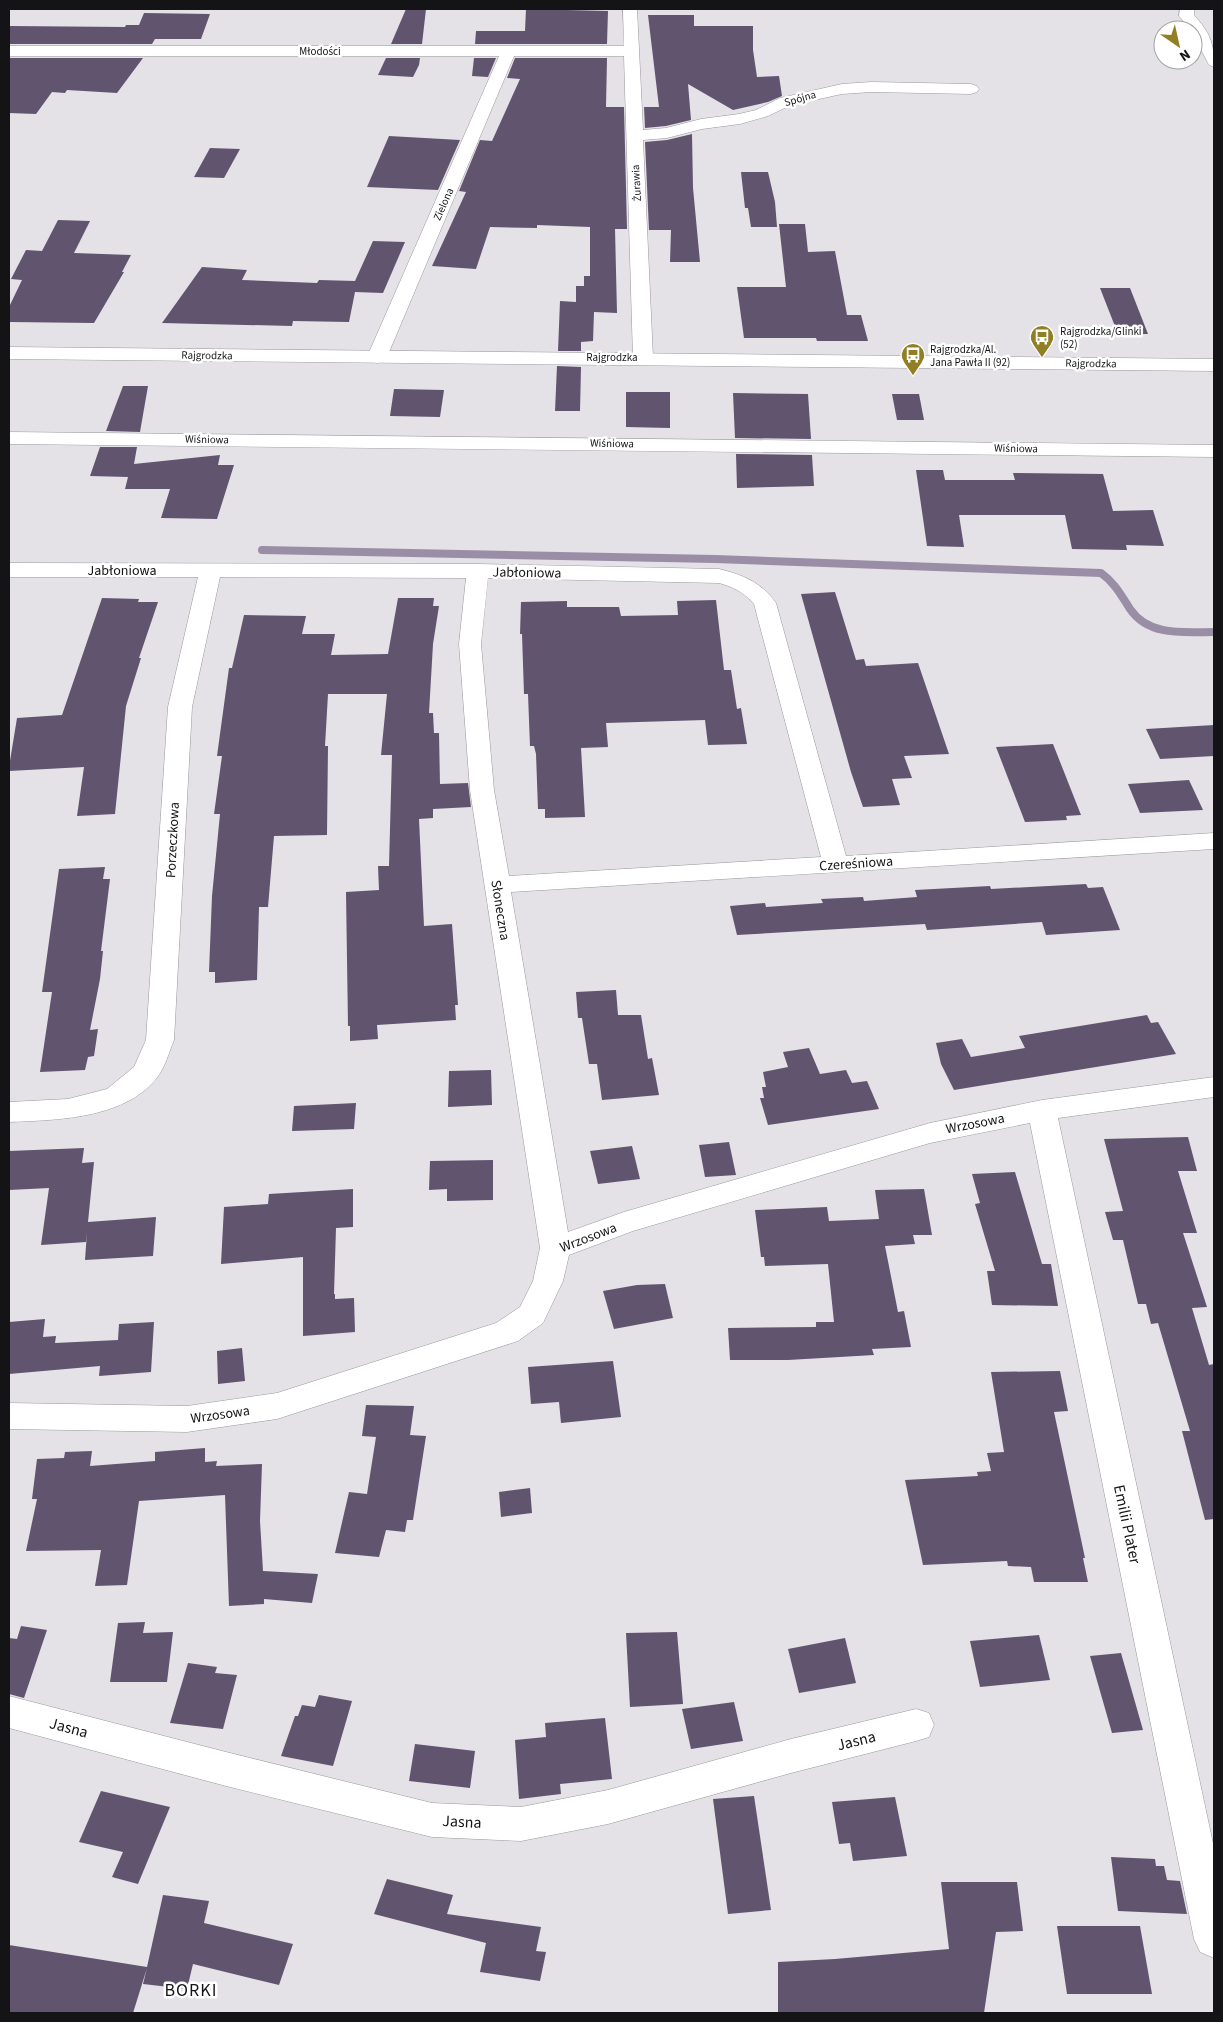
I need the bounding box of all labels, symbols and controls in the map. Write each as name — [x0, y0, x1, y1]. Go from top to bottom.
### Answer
north arrow — [1153, 20, 1203, 70]
street label: Młodości — [299, 44, 341, 59]
text: N — [1175, 44, 1194, 66]
street label: Spójna — [783, 87, 818, 110]
street label: Żurawia — [628, 164, 645, 202]
street label: Zielona — [430, 185, 457, 223]
bus stop icon: Rajgrodzka/Glinki (52) — [1029, 324, 1055, 358]
place label: Rajgrodzka/Glinki (52) — [1060, 324, 1142, 352]
bus stop icon: Rajgrodzka/Al. Jana Pawła II (92) — [900, 342, 926, 376]
place label: Rajgrodzka/Al. Jana Pawła II (92) — [930, 342, 1010, 370]
street label: Rajgrodzka — [181, 348, 233, 363]
street label: Rajgrodzka — [586, 350, 638, 365]
street label: Rajgrodzka — [1065, 356, 1117, 371]
street label: Wiśniowa — [185, 432, 229, 447]
street label: Wiśniowa — [590, 436, 634, 451]
street label: Wiśniowa — [994, 441, 1038, 456]
street label: Jabłoniowa — [88, 561, 156, 581]
street label: Jabłoniowa — [492, 562, 562, 584]
street label: Porzeczkowa — [161, 801, 185, 879]
street label: Czereśniowa — [819, 851, 894, 877]
street label: Słoneczna — [485, 879, 515, 942]
street label: Wrzosowa — [944, 1108, 1006, 1139]
street label: Wrzosowa — [557, 1218, 620, 1258]
street label: Wrzosowa — [189, 1401, 251, 1429]
street label: Emilii Plater — [1108, 1483, 1146, 1566]
street label: Jasna — [47, 1712, 91, 1744]
street label: Jasna — [835, 1726, 878, 1756]
street label: Jasna — [442, 1810, 482, 1834]
district label: BORKI — [165, 1978, 217, 2003]

